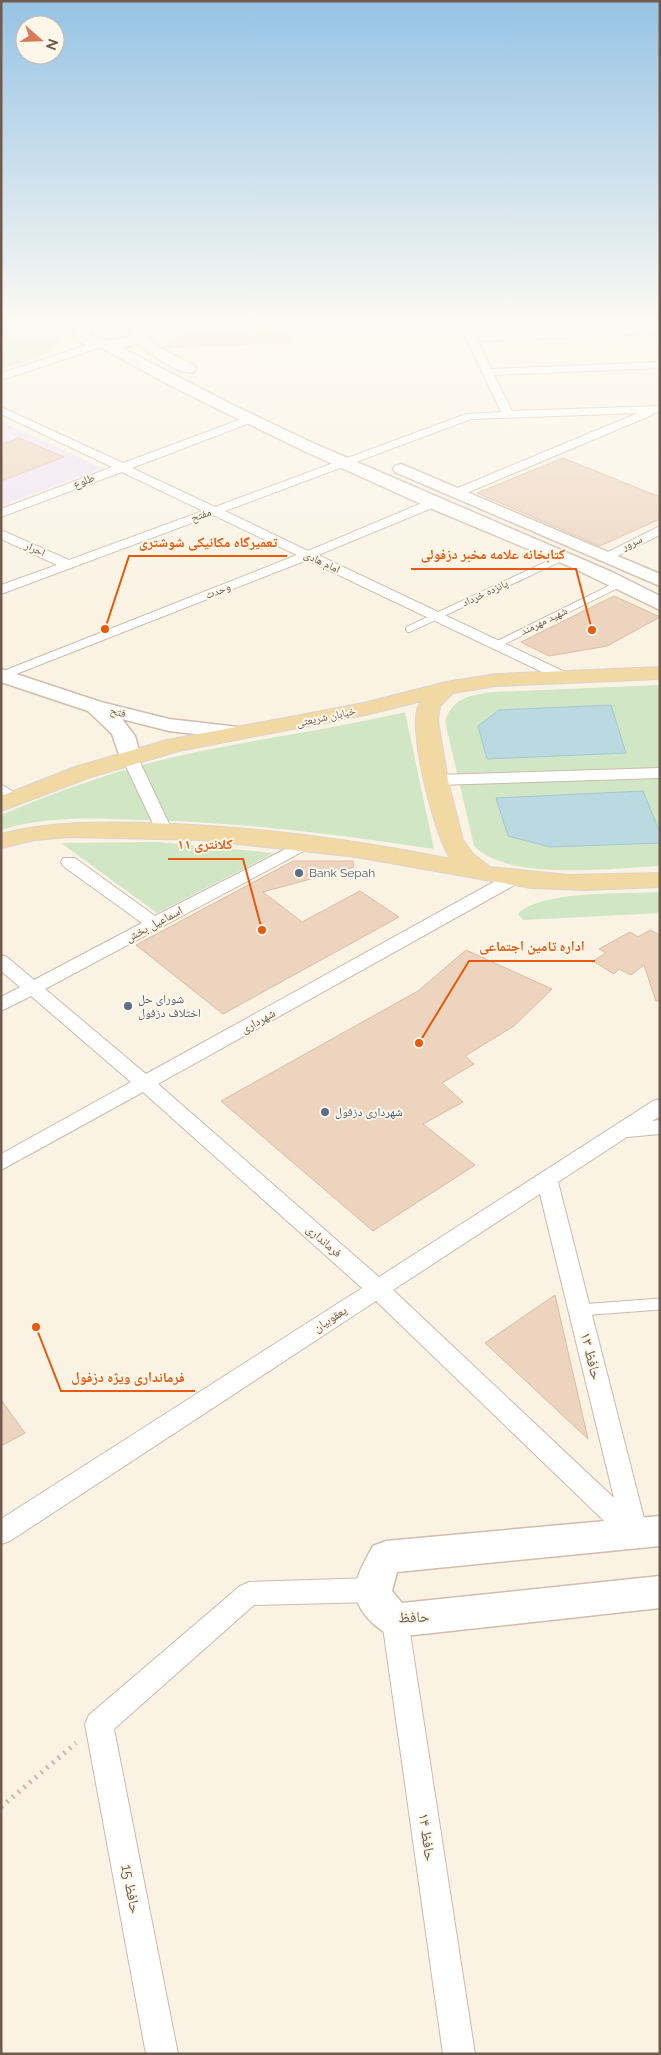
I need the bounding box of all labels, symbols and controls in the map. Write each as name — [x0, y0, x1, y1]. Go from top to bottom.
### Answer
north arrow — [15, 15, 65, 65]
text: N — [43, 37, 62, 52]
street label: طلوع — [72, 471, 96, 491]
street label: مفتح — [189, 505, 213, 525]
callout: تعمیرگاه مکانیکی شوشتری — [129, 527, 287, 556]
street label: سرور — [619, 533, 644, 554]
text: تعمیرگاه مکانیکی شوشتری — [139, 534, 278, 551]
street label: احرار — [22, 538, 47, 559]
callout: کتابخانه علامه مخبر دزفولی — [411, 540, 576, 569]
text: کتابخانه علامه مخبر دزفولی — [421, 546, 565, 563]
street label: امام هادی — [302, 548, 342, 576]
street label: پانزده خرداد — [460, 577, 510, 609]
street label: وحدت — [204, 580, 232, 602]
street label: شهید مهرمند — [518, 604, 570, 638]
street label: فتح — [109, 704, 128, 720]
street label: خیابان شریعتی — [295, 704, 357, 730]
callout: کلانتری ۱۱ — [168, 830, 243, 859]
text: کلانتری ۱۱ — [177, 836, 233, 853]
place label: Bank Sepah — [309, 866, 375, 880]
marker: Bank Sepah — [293, 867, 305, 879]
street label: اسماعیل بخش — [123, 903, 185, 945]
callout: اداره تامین اجتماعی — [469, 932, 595, 961]
text: اداره تامین اجتماعی — [479, 938, 585, 955]
place label: شورای حل اختلاف دزفول — [138, 992, 201, 1020]
marker: شورای حل اختلاف دزفول — [122, 1000, 134, 1012]
street label: شهرداری — [238, 1006, 278, 1036]
place label: شهرداری دزفول — [335, 1105, 403, 1119]
marker: شهرداری دزفول — [319, 1106, 331, 1118]
street label: فرمانداری — [303, 1222, 345, 1260]
street label: یعقوبیان — [311, 1303, 350, 1335]
street label: حافظ ۱۳ — [576, 1330, 606, 1382]
callout: فرمانداری ویژه دزفول — [61, 1362, 195, 1391]
text: فرمانداری ویژه دزفول — [71, 1369, 185, 1386]
street label: حافظ — [398, 1607, 430, 1627]
street label: حافظ ۱۴ — [415, 1812, 439, 1863]
street label: حافظ 15 — [117, 1863, 145, 1916]

